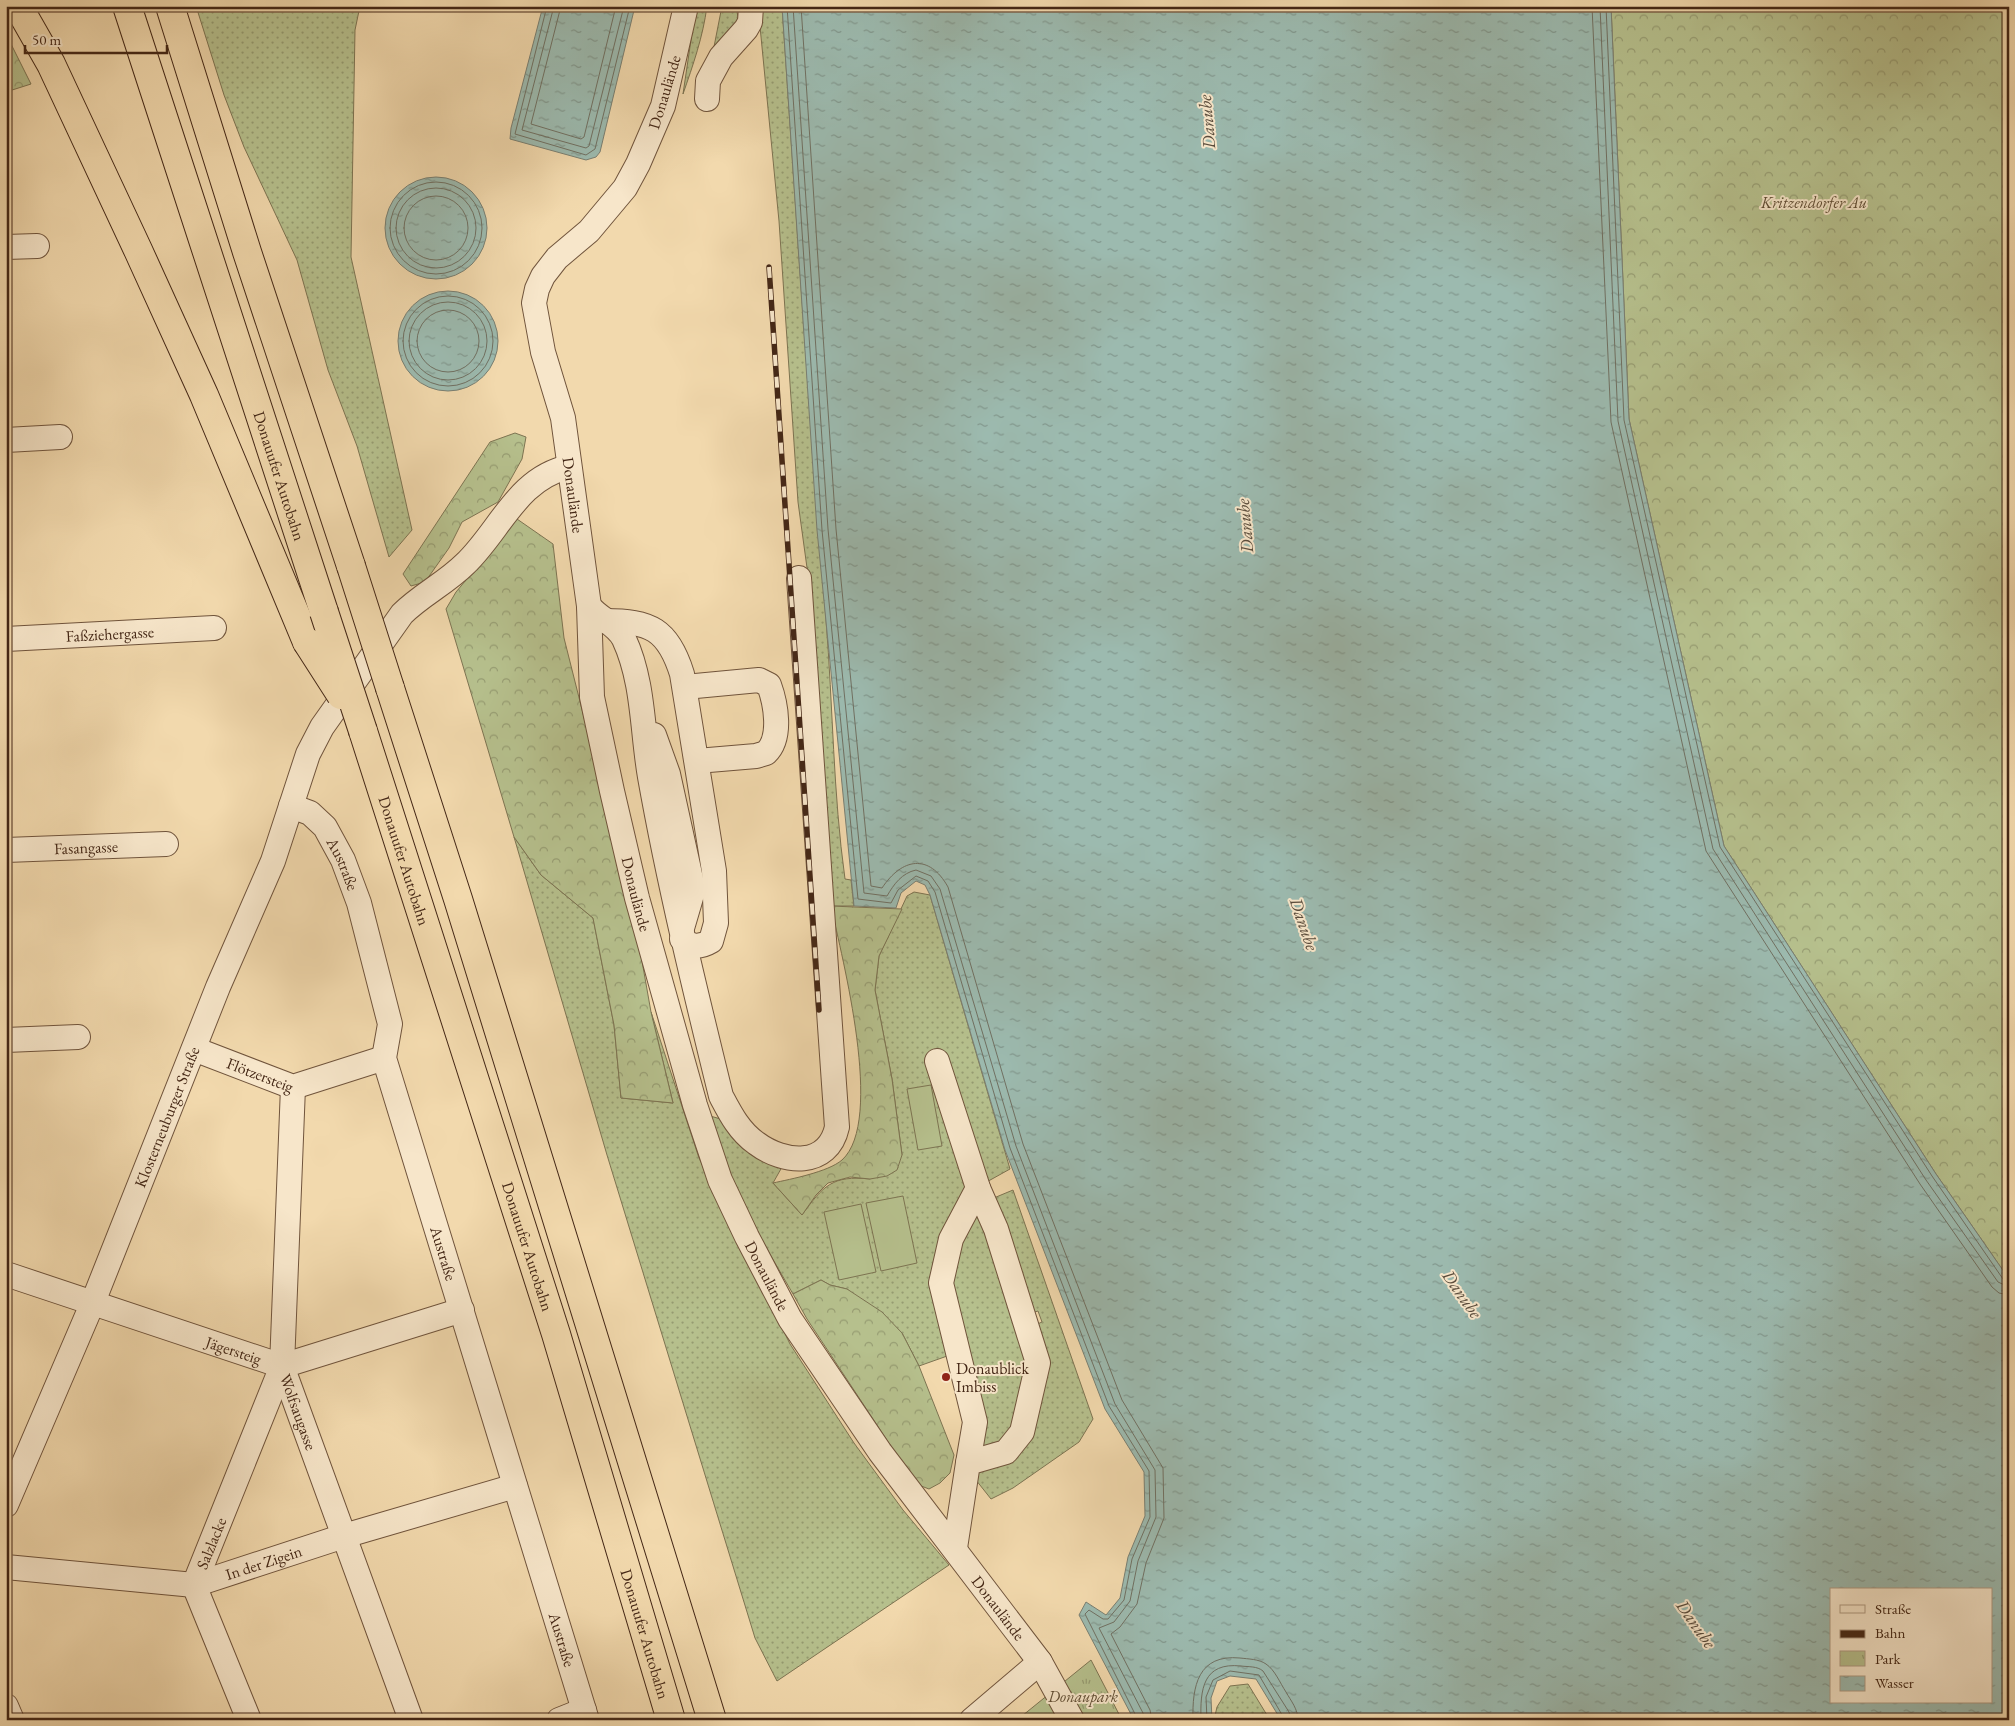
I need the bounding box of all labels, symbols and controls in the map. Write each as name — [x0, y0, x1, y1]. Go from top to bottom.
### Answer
scale bar — [25, 22, 168, 54]
text: 50 m — [32, 30, 61, 49]
street label: Donaulände — [643, 53, 686, 132]
water label: Danube — [1193, 93, 1220, 151]
park label: Kritzendorfer Au — [1760, 192, 1867, 213]
street label: Donauufer Autobahn — [248, 409, 310, 544]
street label: Donaulände — [558, 456, 589, 534]
water label: Danube — [1231, 497, 1258, 555]
street label: Faßziehergasse — [65, 621, 154, 647]
street label: Donauufer Autobahn — [373, 793, 435, 929]
street label: Austraße — [321, 833, 363, 893]
street label: Fasangasse — [54, 836, 118, 859]
street label: Donaulände — [617, 855, 656, 934]
water label: Danube — [1284, 893, 1324, 954]
street label: Klosterneuburger Straße — [129, 1043, 204, 1191]
street label: Flötzersteig — [224, 1053, 298, 1098]
street label: Donauufer Autobahn — [497, 1179, 558, 1314]
street label: Austraße — [425, 1223, 462, 1283]
street label: Donaulände — [740, 1237, 794, 1315]
water label: Danube — [1437, 1264, 1488, 1323]
street label: Jägersteig — [201, 1331, 265, 1370]
place label: Donaublick Imbiss — [956, 1358, 1030, 1397]
street label: Wolfsaugasse — [275, 1371, 322, 1453]
marker: Donaublick Imbiss — [940, 1371, 952, 1383]
street label: Salzlacke — [191, 1514, 231, 1572]
street label: In der Zigein — [223, 1540, 305, 1585]
street label: Donauufer Autobahn — [616, 1566, 674, 1702]
street label: Donaulände — [967, 1571, 1030, 1645]
legend — [1830, 1588, 1992, 1704]
water label: Danube — [1671, 1594, 1722, 1653]
text: Straße — [1875, 1599, 1911, 1618]
street label: Austraße — [543, 1609, 580, 1669]
text: Bahn — [1875, 1623, 1906, 1642]
text: Park — [1875, 1649, 1902, 1668]
text: Wasser — [1875, 1673, 1914, 1692]
park label: Donaupark — [1047, 1686, 1119, 1707]

